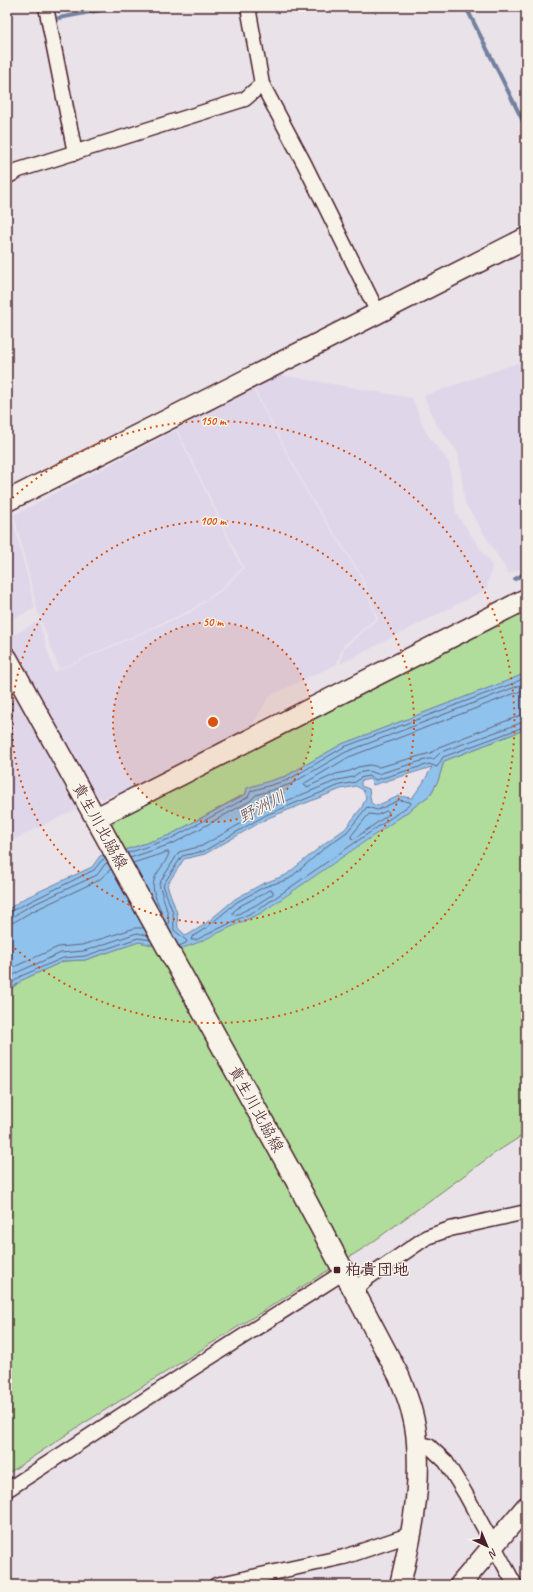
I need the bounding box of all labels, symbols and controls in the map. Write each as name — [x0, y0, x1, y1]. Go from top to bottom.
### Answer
text: 150 m — [200, 413, 227, 429]
text: 100 m — [200, 513, 227, 529]
text: 50 m — [203, 614, 224, 630]
centre of rings — [206, 715, 220, 729]
street label: 貴生川北脇線 — [68, 779, 132, 873]
water label: 野洲川 — [235, 786, 289, 828]
street label: 貴生川北脇線 — [224, 1062, 288, 1156]
place label: 柏貴団地 — [345, 1260, 409, 1280]
marker: 柏貴団地 — [332, 1265, 342, 1275]
north arrow — [467, 1526, 507, 1566]
text: N — [485, 1546, 501, 1562]

